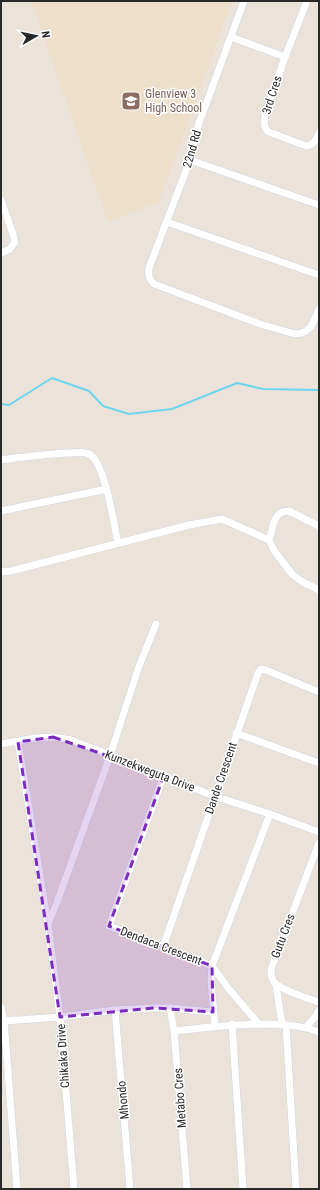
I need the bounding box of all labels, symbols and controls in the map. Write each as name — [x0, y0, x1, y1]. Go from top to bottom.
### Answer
north arrow — [16, 16, 56, 56]
text: N — [38, 30, 52, 39]
street label: 3rd Cres — [259, 74, 285, 116]
place label: Glenview 3 High School — [145, 87, 202, 115]
school or university icon: Glenview 3 High School — [120, 90, 142, 112]
street label: 22nd Rd — [180, 128, 204, 170]
street label: Dande Crescent — [202, 740, 240, 816]
street label: Kunzekweguta Drive — [103, 747, 197, 795]
street label: Gutu Cres — [268, 912, 298, 960]
street label: Dendaca Crescent — [118, 924, 204, 968]
street label: Chikaka Drive — [54, 1023, 72, 1089]
street label: Metabo Cres — [171, 1068, 189, 1128]
street label: Mhondo — [114, 1080, 132, 1120]

